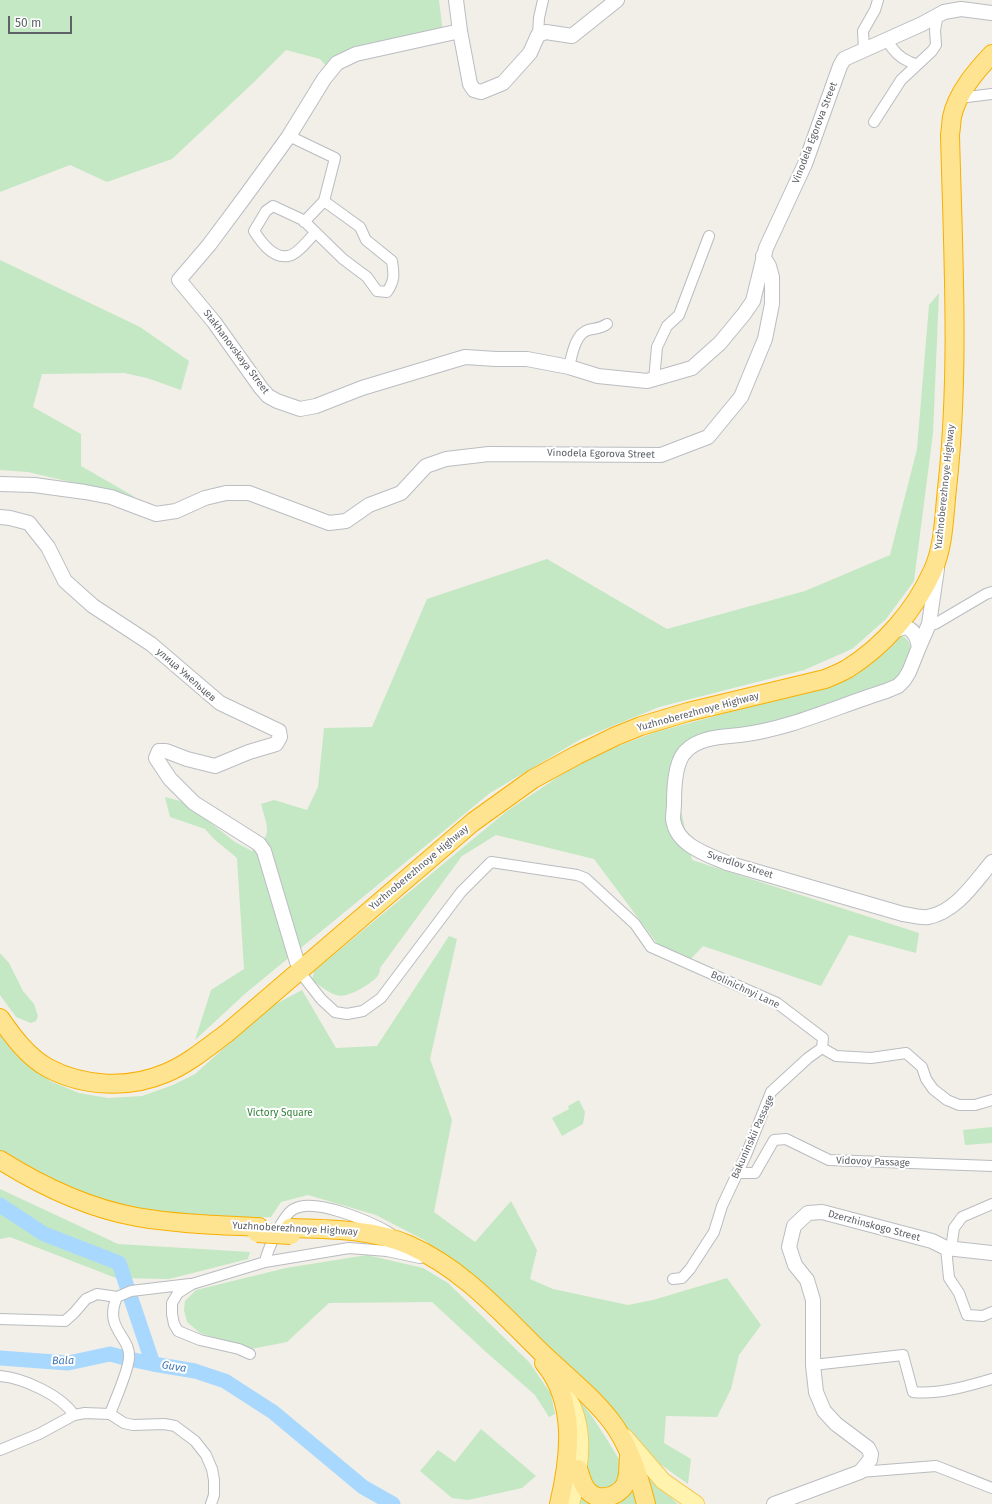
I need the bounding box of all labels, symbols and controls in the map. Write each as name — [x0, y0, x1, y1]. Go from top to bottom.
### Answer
scale bar — [10, 8, 74, 34]
text: 50 m — [15, 16, 41, 30]
street label: Vinodela Egorova Street — [790, 81, 840, 185]
street label: Stakhanovskaya Street — [200, 308, 272, 396]
street label: Yuzhnoberezhnoye Highway — [932, 424, 958, 550]
street label: Vinodela Egorova Street — [547, 447, 655, 461]
street label: улица Умельцев — [154, 646, 218, 704]
street label: Yuzhnoberezhnoye Highway — [636, 690, 760, 734]
street label: Yuzhnoberezhnoye Highway — [367, 823, 471, 913]
street label: Sverdlov Street — [706, 849, 774, 881]
street label: Bolinichnyi Lane — [709, 969, 781, 1011]
street label: Bakuninskii Passage — [729, 1093, 777, 1181]
park label: Victory Square — [247, 1107, 313, 1119]
street label: Vidovoy Passage — [836, 1155, 910, 1169]
street label: Dzerzhinskogo Street — [827, 1208, 921, 1244]
street label: Yuzhnoberezhnoye Highway — [232, 1220, 358, 1238]
water label: Bala — [52, 1354, 74, 1368]
water label: Guva — [161, 1358, 187, 1376]

